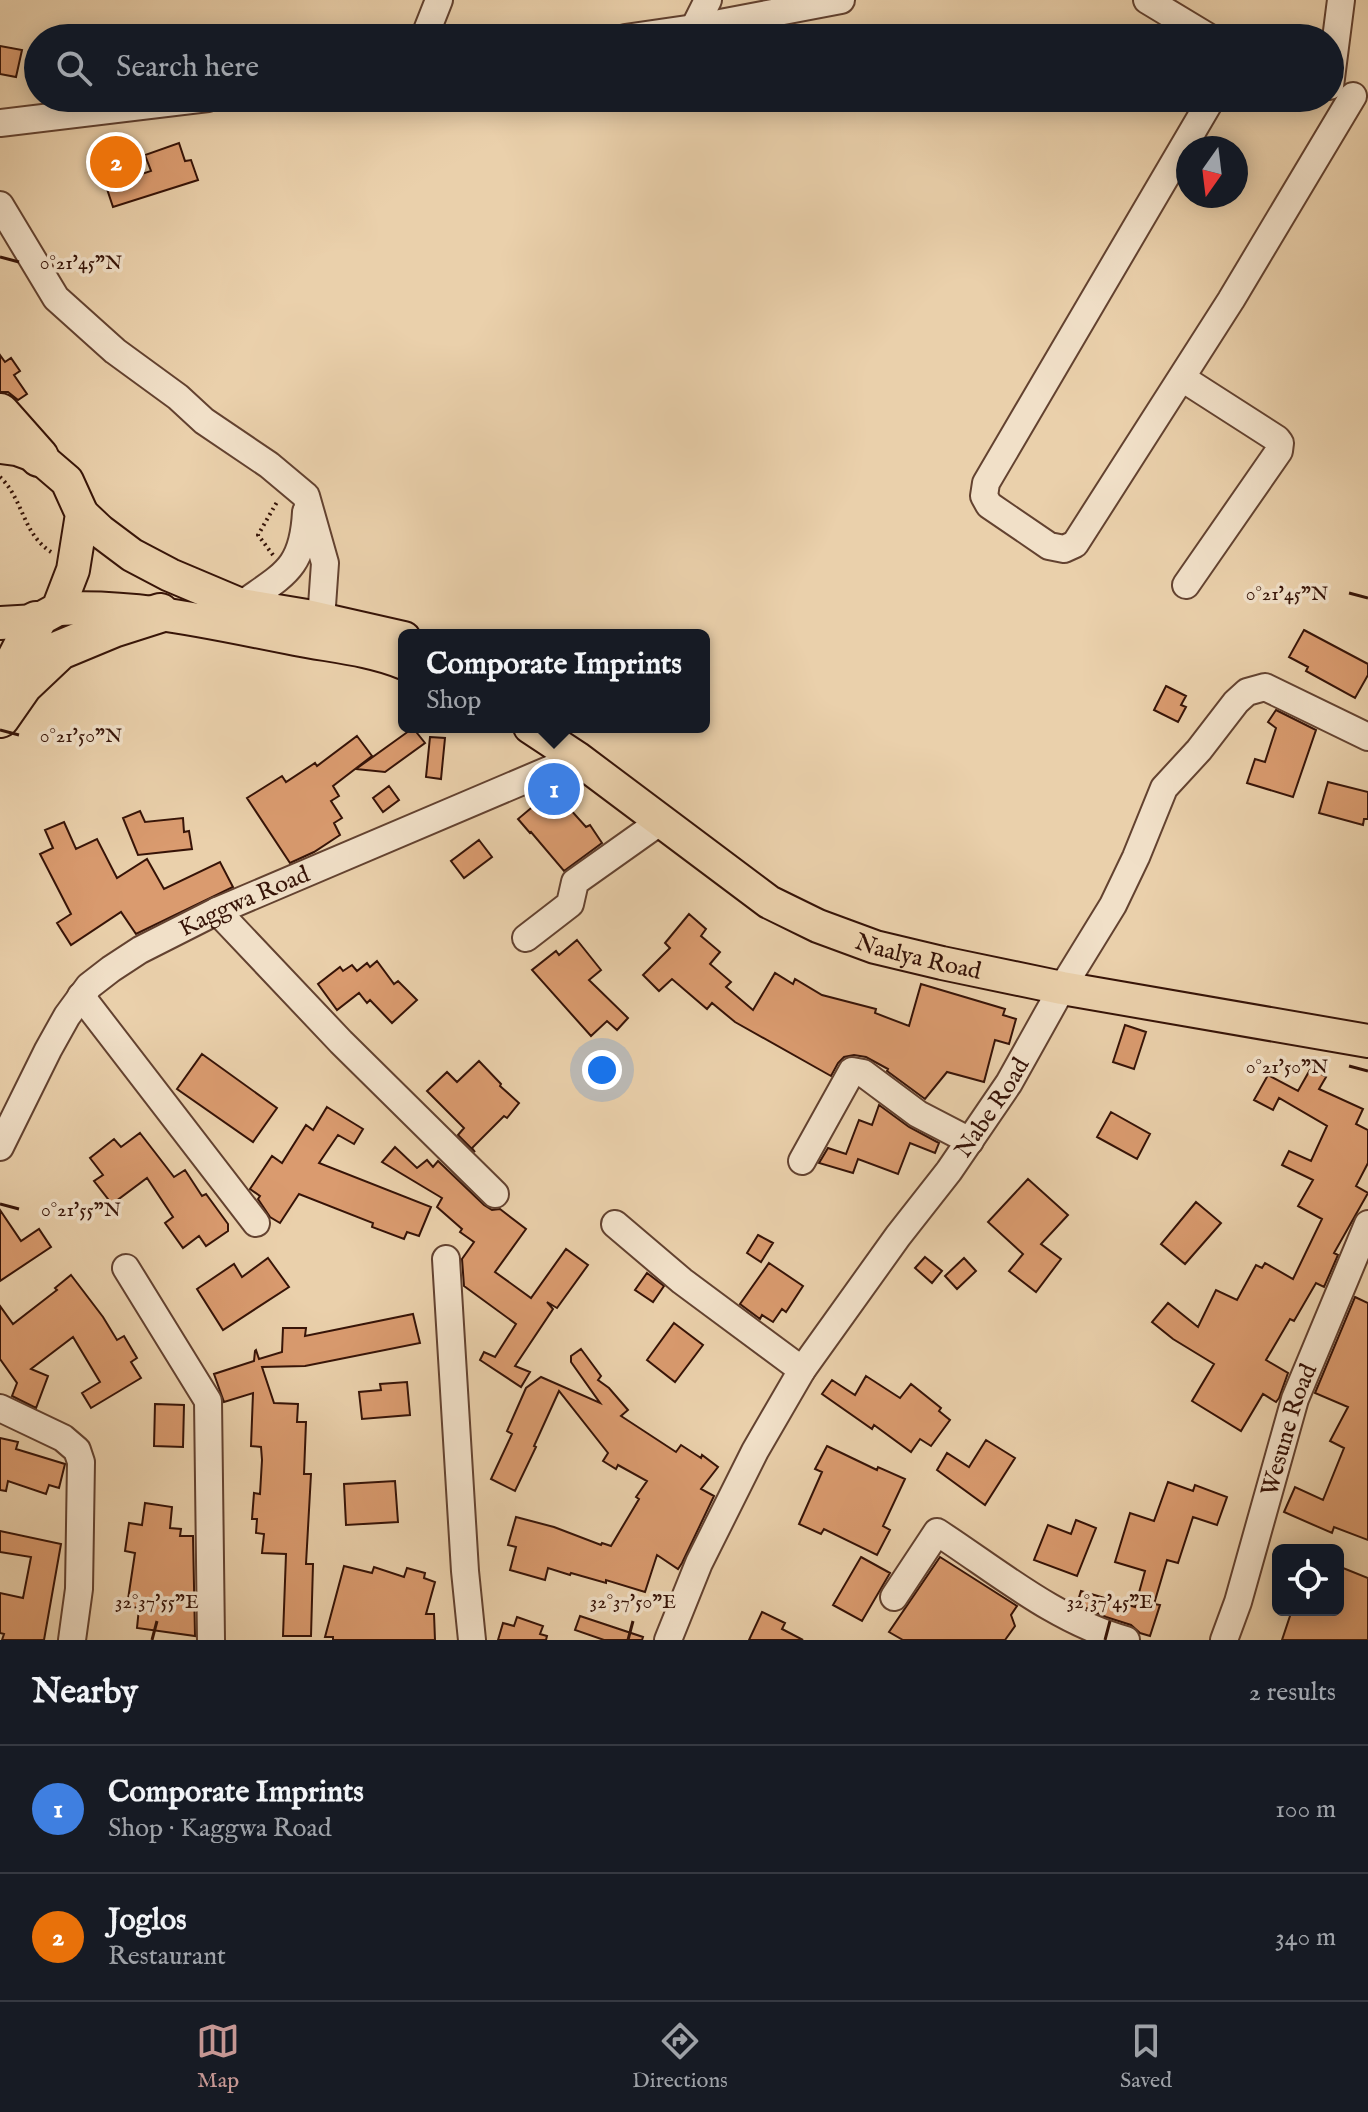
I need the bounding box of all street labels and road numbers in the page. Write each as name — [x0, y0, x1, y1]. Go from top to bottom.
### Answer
street label: Kaggwa Road — [174, 859, 315, 945]
street label: Naalya Road — [850, 927, 984, 988]
street label: Nabe Road — [949, 1052, 1037, 1164]
street label: Wesune Road — [1255, 1359, 1325, 1500]

